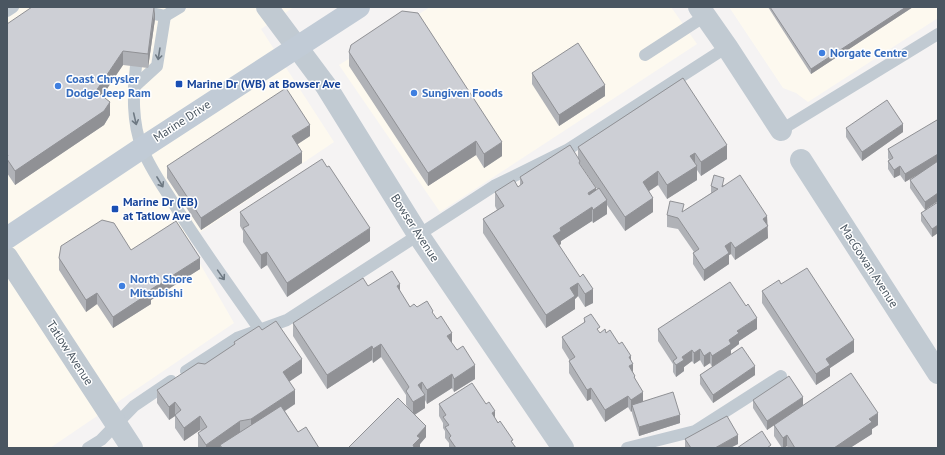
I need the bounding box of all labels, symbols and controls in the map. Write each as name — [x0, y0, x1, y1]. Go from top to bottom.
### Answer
place label: Norgate Centre — [830, 45, 907, 60]
one-way arrow — [155, 47, 163, 60]
marker: Norgate Centre — [817, 48, 827, 58]
place label: Coast Chrysler Dodge Jeep Ram — [66, 71, 151, 100]
place label: Marine Dr (WB) at Bowser Ave — [187, 76, 341, 91]
marker: Marine Dr (WB) at Bowser Ave — [174, 79, 184, 89]
marker: Coast Chrysler Dodge Jeep Ram — [53, 81, 63, 91]
place label: Sungiven Foods — [422, 85, 503, 100]
marker: Sungiven Foods — [409, 88, 419, 98]
street label: Marine Drive — [150, 96, 213, 145]
one-way arrow — [131, 112, 139, 125]
one-way arrow — [156, 176, 164, 187]
street label: Bowser Avenue — [388, 191, 443, 264]
place label: Marine Dr (EB) at Tatlow Ave — [123, 194, 198, 223]
marker: Marine Dr (EB) at Tatlow Ave — [110, 204, 120, 214]
street label: MacGowan Avenue — [837, 221, 902, 310]
one-way arrow — [217, 269, 225, 280]
place label: North Shore Mitsubishi — [130, 271, 192, 300]
marker: North Shore Mitsubishi — [117, 281, 127, 291]
street label: Tatlow Avenue — [44, 318, 97, 388]

